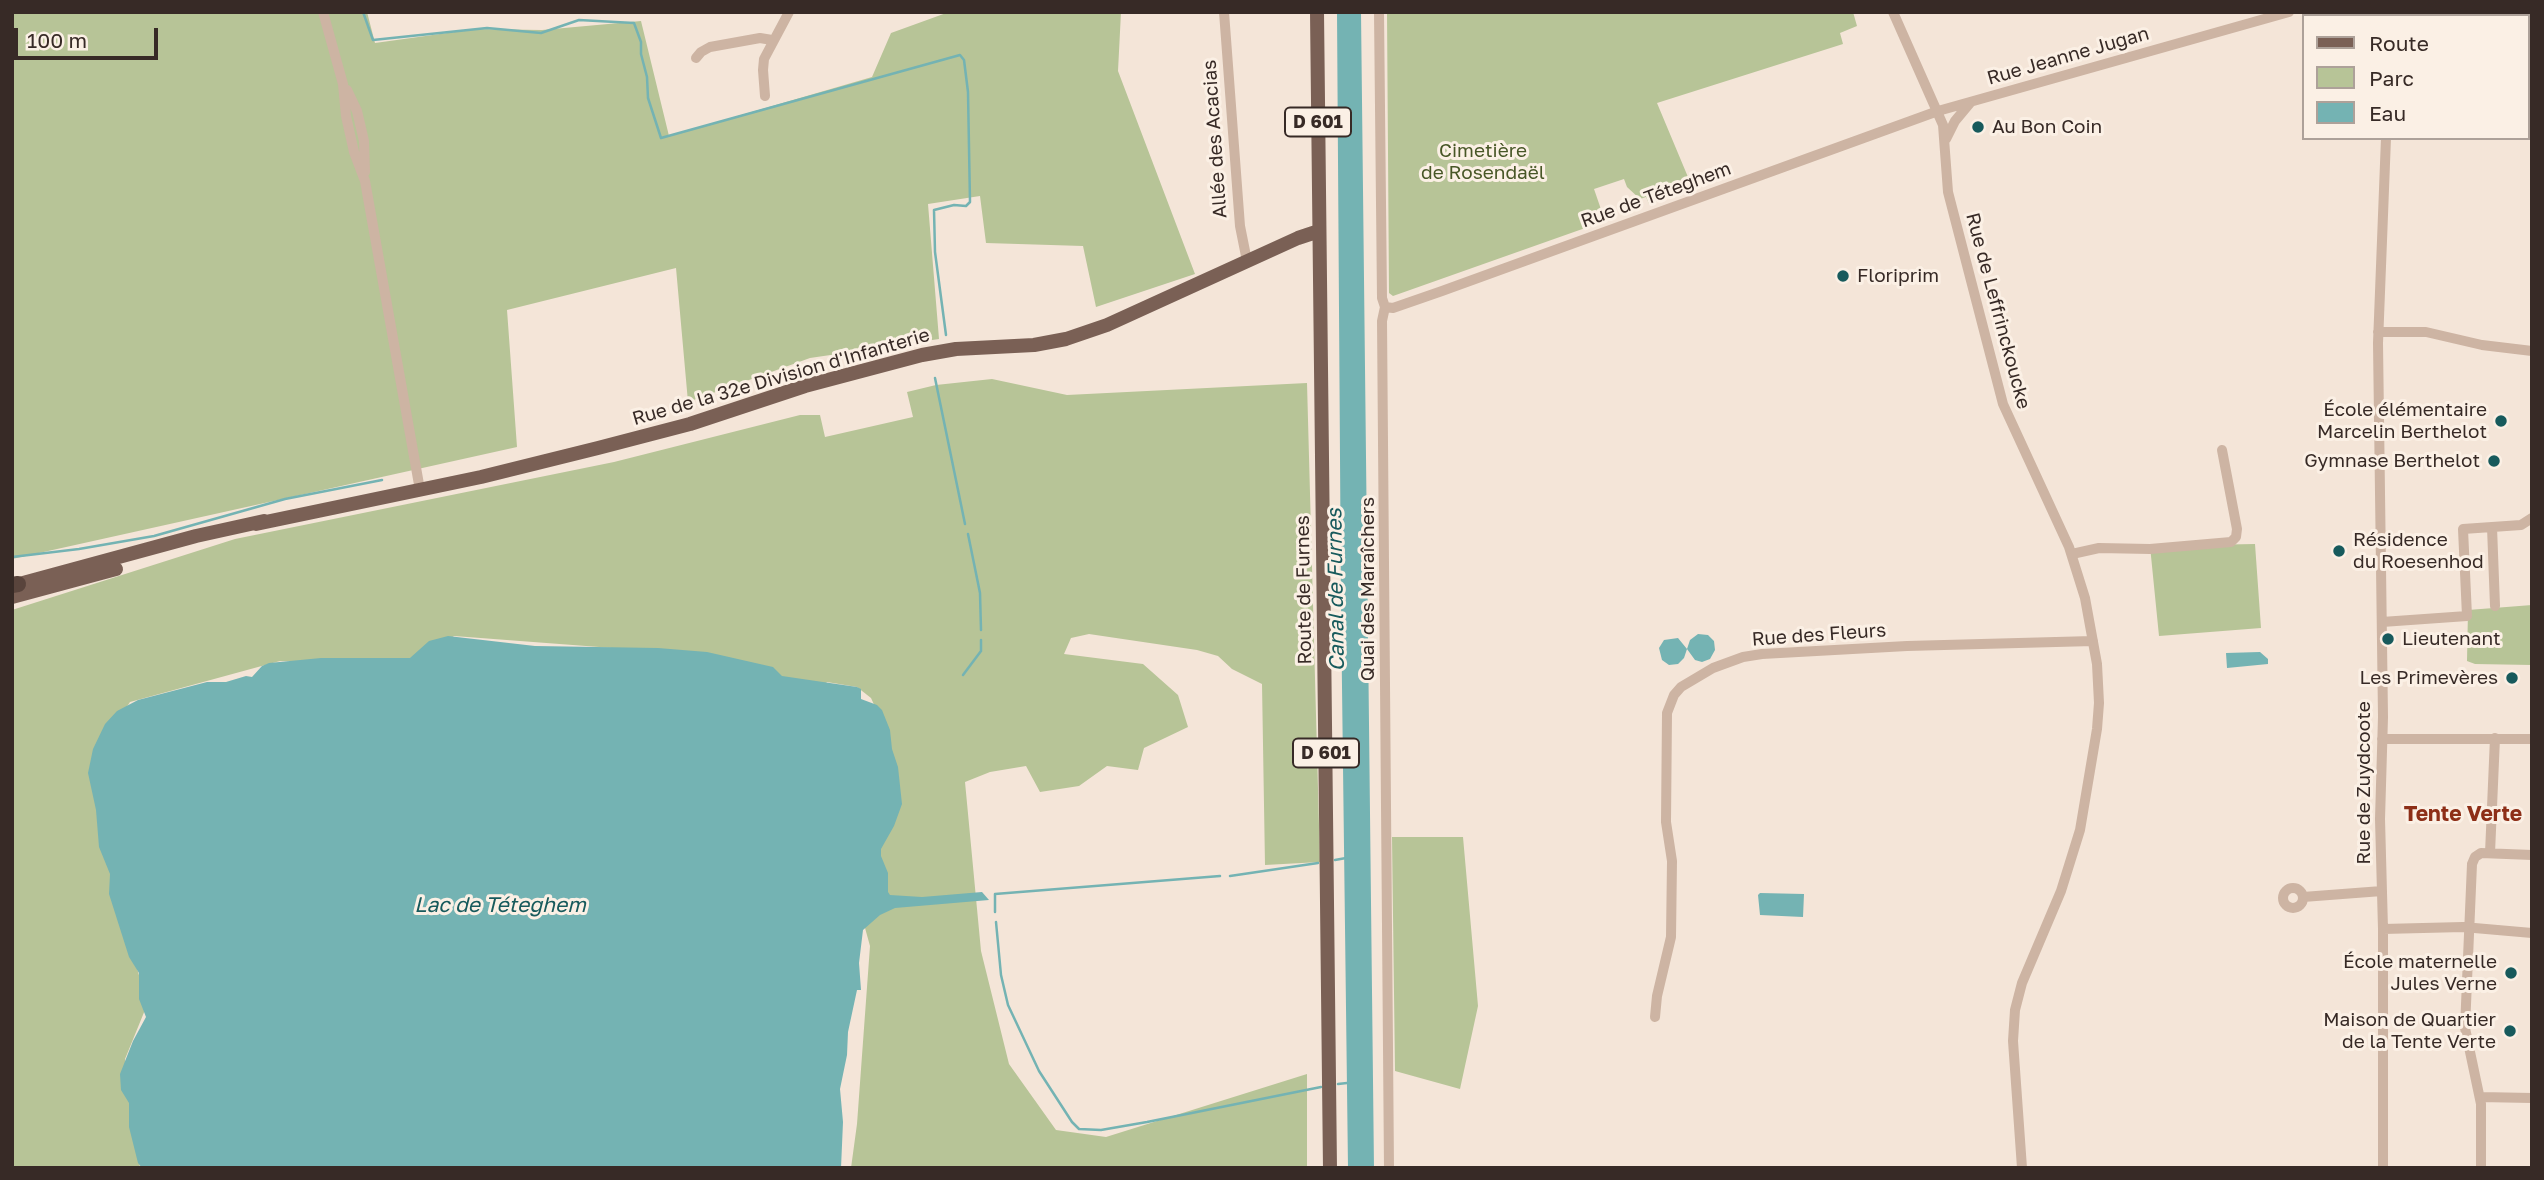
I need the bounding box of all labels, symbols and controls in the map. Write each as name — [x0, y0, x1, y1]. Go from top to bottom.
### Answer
scale bar — [18, 14, 161, 58]
legend — [2302, 14, 2530, 140]
street label: Rue Jeanne Jugan — [1984, 22, 2152, 90]
text: 100 m — [27, 27, 87, 53]
text: Route — [2369, 30, 2429, 56]
street label: Allée des Acacias — [1198, 59, 1232, 219]
text: Parc — [2369, 65, 2414, 91]
text: Eau — [2369, 100, 2406, 126]
road number: D 601 — [1285, 107, 1351, 136]
place label: Au Bon Coin — [1992, 116, 2102, 138]
marker: Au Bon Coin — [1970, 119, 1986, 135]
park label: Cimetière de Rosendaël — [1421, 140, 1545, 184]
street label: Rue de Téteghem — [1578, 157, 1734, 233]
street label: Rue de Leffrinckoucke — [1961, 210, 2035, 412]
place label: Floriprim — [1857, 265, 1939, 287]
marker: Floriprim — [1835, 268, 1851, 284]
street label: Rue de la 32e Division d'Infanterie — [630, 324, 932, 430]
place label: École élémentaire Marcelin Berthelot — [2317, 399, 2487, 443]
marker: École élémentaire Marcelin Berthelot — [2493, 413, 2509, 429]
place label: Gymnase Berthelot — [2304, 450, 2480, 472]
marker: Gymnase Berthelot — [2486, 453, 2502, 469]
street label: Quai des Maraîchers — [1357, 497, 1379, 681]
water label: Canal de Furnes — [1322, 508, 1350, 672]
street label: Route de Furnes — [1291, 515, 1317, 665]
place label: Résidence du Roesenhod — [2353, 529, 2484, 573]
marker: Résidence du Roesenhod — [2331, 543, 2347, 559]
street label: Rue des Fleurs — [1751, 619, 1887, 651]
place label: Lieutenant — [2402, 628, 2501, 650]
marker: Lieutenant — [2380, 631, 2396, 647]
place label: Les Primevères — [2360, 667, 2498, 689]
marker: Les Primevères — [2504, 670, 2520, 686]
street label: Rue de Zuydcoote — [2353, 701, 2375, 865]
road number: D 601 — [1293, 738, 1359, 768]
district label: Tente Verte — [2404, 801, 2522, 827]
water label: Lac de Téteghem — [414, 892, 586, 918]
place label: École maternelle Jules Verne — [2343, 951, 2497, 995]
marker: École maternelle Jules Verne — [2503, 965, 2519, 981]
place label: Maison de Quartier de la Tente Verte — [2323, 1009, 2496, 1053]
marker: Maison de Quartier de la Tente Verte — [2502, 1023, 2518, 1039]

